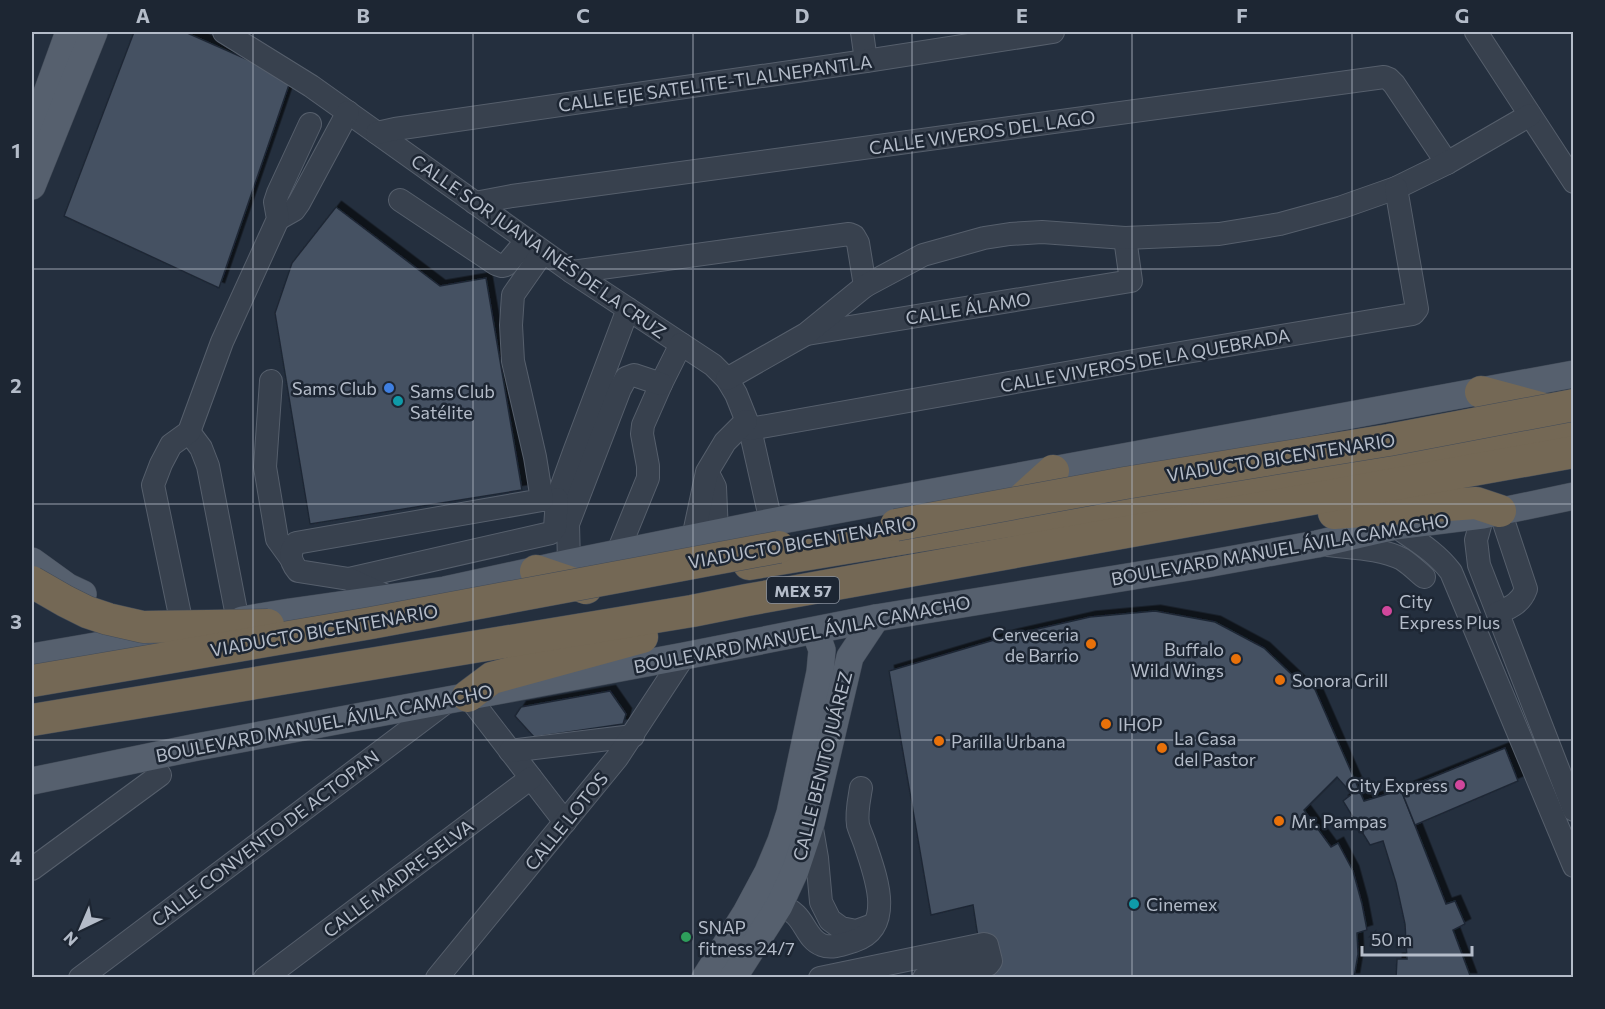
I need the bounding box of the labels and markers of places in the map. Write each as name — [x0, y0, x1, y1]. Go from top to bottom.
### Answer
place label: Sams Club — [292, 377, 377, 399]
place label: Sams Club Satélite — [410, 380, 495, 423]
marker: Sams Club — [382, 381, 396, 395]
marker: Sams Club Satélite — [391, 394, 405, 408]
place label: City Express Plus — [1399, 590, 1500, 633]
marker: City Express Plus — [1380, 604, 1394, 618]
place label: Cerveceria de Barrio — [992, 623, 1079, 666]
marker: Cerveceria de Barrio — [1084, 637, 1098, 651]
place label: Buffalo Wild Wings — [1131, 638, 1224, 681]
marker: Buffalo Wild Wings — [1229, 652, 1243, 666]
place label: Sonora Grill — [1292, 669, 1388, 691]
marker: Sonora Grill — [1273, 673, 1287, 687]
place label: IHOP — [1118, 713, 1163, 735]
marker: IHOP — [1099, 717, 1113, 731]
place label: La Casa del Pastor — [1174, 727, 1256, 770]
place label: Parilla Urbana — [951, 730, 1066, 752]
marker: Parilla Urbana — [932, 734, 946, 748]
marker: La Casa del Pastor — [1155, 741, 1169, 755]
place label: City Express — [1347, 774, 1448, 796]
marker: City Express — [1453, 778, 1467, 792]
place label: Mr. Pampas — [1291, 810, 1387, 832]
marker: Mr. Pampas — [1272, 814, 1286, 828]
place label: Cinemex — [1146, 893, 1218, 915]
marker: Cinemex — [1127, 897, 1141, 911]
place label: SNAP fitness 24/7 — [698, 916, 795, 959]
marker: SNAP fitness 24/7 — [679, 930, 693, 944]

